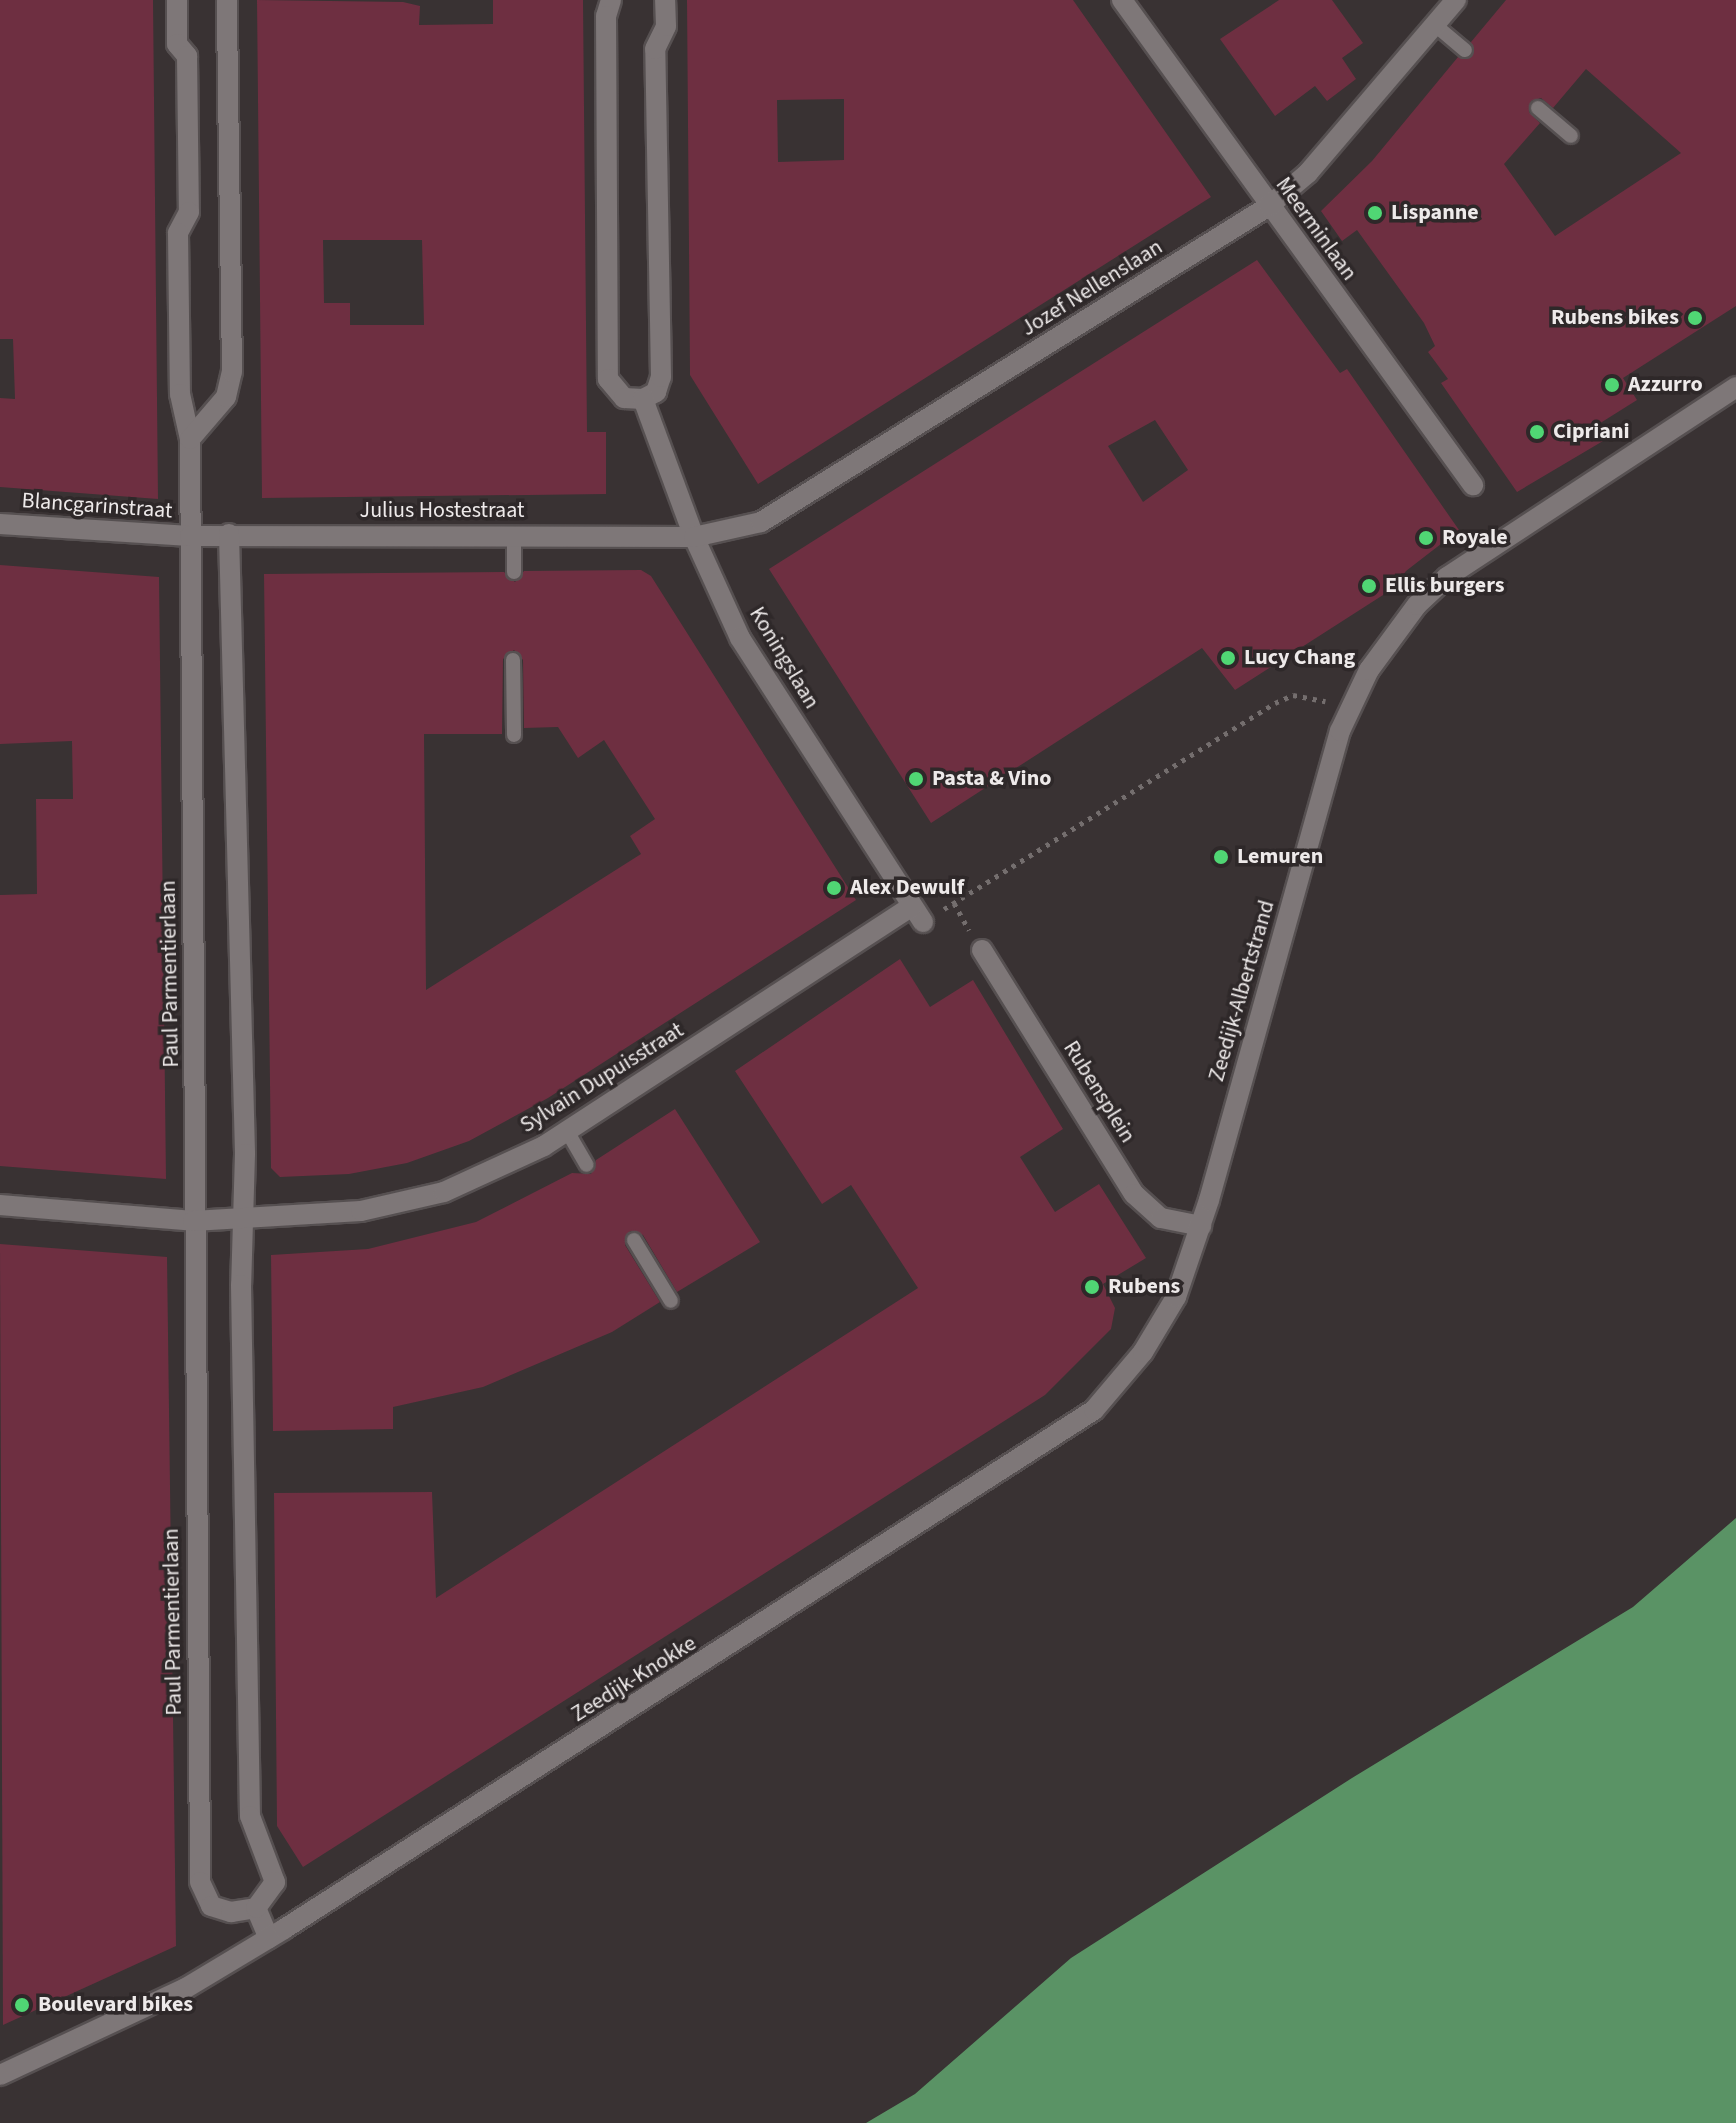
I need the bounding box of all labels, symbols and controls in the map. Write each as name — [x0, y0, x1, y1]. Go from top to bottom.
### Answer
street label: Meerminlaan — [1270, 172, 1362, 286]
place label: Lispanne — [1391, 200, 1479, 226]
marker: Lispanne — [1366, 204, 1384, 222]
street label: Jozef Nellenslaan — [1017, 234, 1167, 342]
place label: Rubens bikes — [1551, 305, 1679, 331]
marker: Rubens bikes — [1686, 309, 1704, 327]
place label: Azzurro — [1628, 372, 1703, 398]
marker: Azzurro — [1603, 376, 1621, 394]
place label: Cipriani — [1553, 419, 1630, 445]
marker: Cipriani — [1528, 423, 1546, 441]
street label: Blancgarinstraat — [21, 488, 173, 524]
street label: Julius Hostestraat — [360, 498, 524, 524]
place label: Royale — [1442, 525, 1508, 551]
marker: Royale — [1417, 529, 1435, 547]
place label: Ellis burgers — [1385, 573, 1505, 599]
marker: Ellis burgers — [1360, 577, 1378, 595]
street label: Koningslaan — [743, 602, 825, 714]
place label: Lucy Chang — [1244, 645, 1355, 671]
marker: Lucy Chang — [1219, 649, 1237, 667]
place label: Pasta & Vino — [932, 766, 1051, 792]
marker: Pasta & Vino — [907, 770, 925, 788]
place label: Lemuren — [1237, 844, 1323, 870]
marker: Lemuren — [1212, 848, 1230, 866]
place label: Alex Dewulf — [850, 875, 964, 901]
marker: Alex Dewulf — [825, 879, 843, 897]
street label: Paul Parmentierlaan — [155, 880, 185, 1068]
street label: Zeedijk-Albertstrand — [1204, 897, 1280, 1085]
street label: Sylvain Dupuisstraat — [516, 1017, 688, 1139]
street label: Rubensplein — [1057, 1036, 1141, 1148]
place label: Rubens — [1108, 1274, 1180, 1300]
marker: Rubens — [1083, 1278, 1101, 1296]
street label: Paul Parmentierlaan — [158, 1528, 188, 1716]
street label: Zeedijk-Knokke — [567, 1630, 701, 1728]
place label: Boulevard bikes — [38, 1992, 193, 2018]
marker: Boulevard bikes — [13, 1996, 31, 2014]

